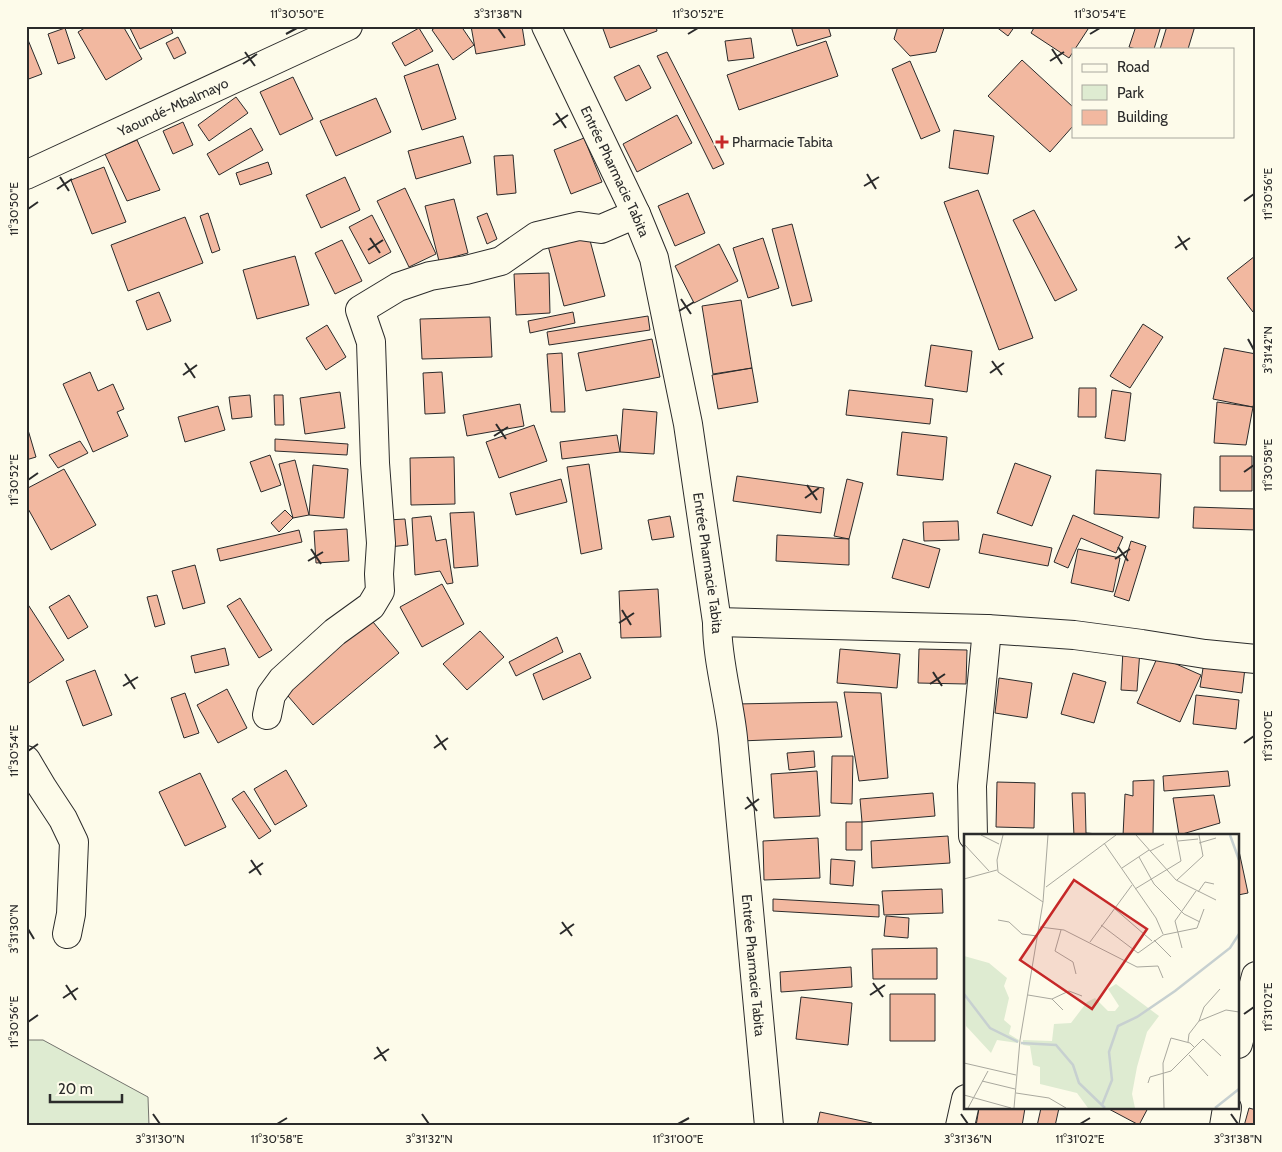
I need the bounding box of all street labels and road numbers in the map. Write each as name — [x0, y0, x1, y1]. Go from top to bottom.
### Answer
street label: Yaoundé-Mbalmayo — [114, 73, 231, 141]
street label: Entrée Pharmacie Tabita — [577, 103, 653, 240]
street label: Entrée Pharmacie Tabita — [689, 491, 726, 634]
street label: Entrée Pharmacie Tabita — [738, 893, 769, 1037]

